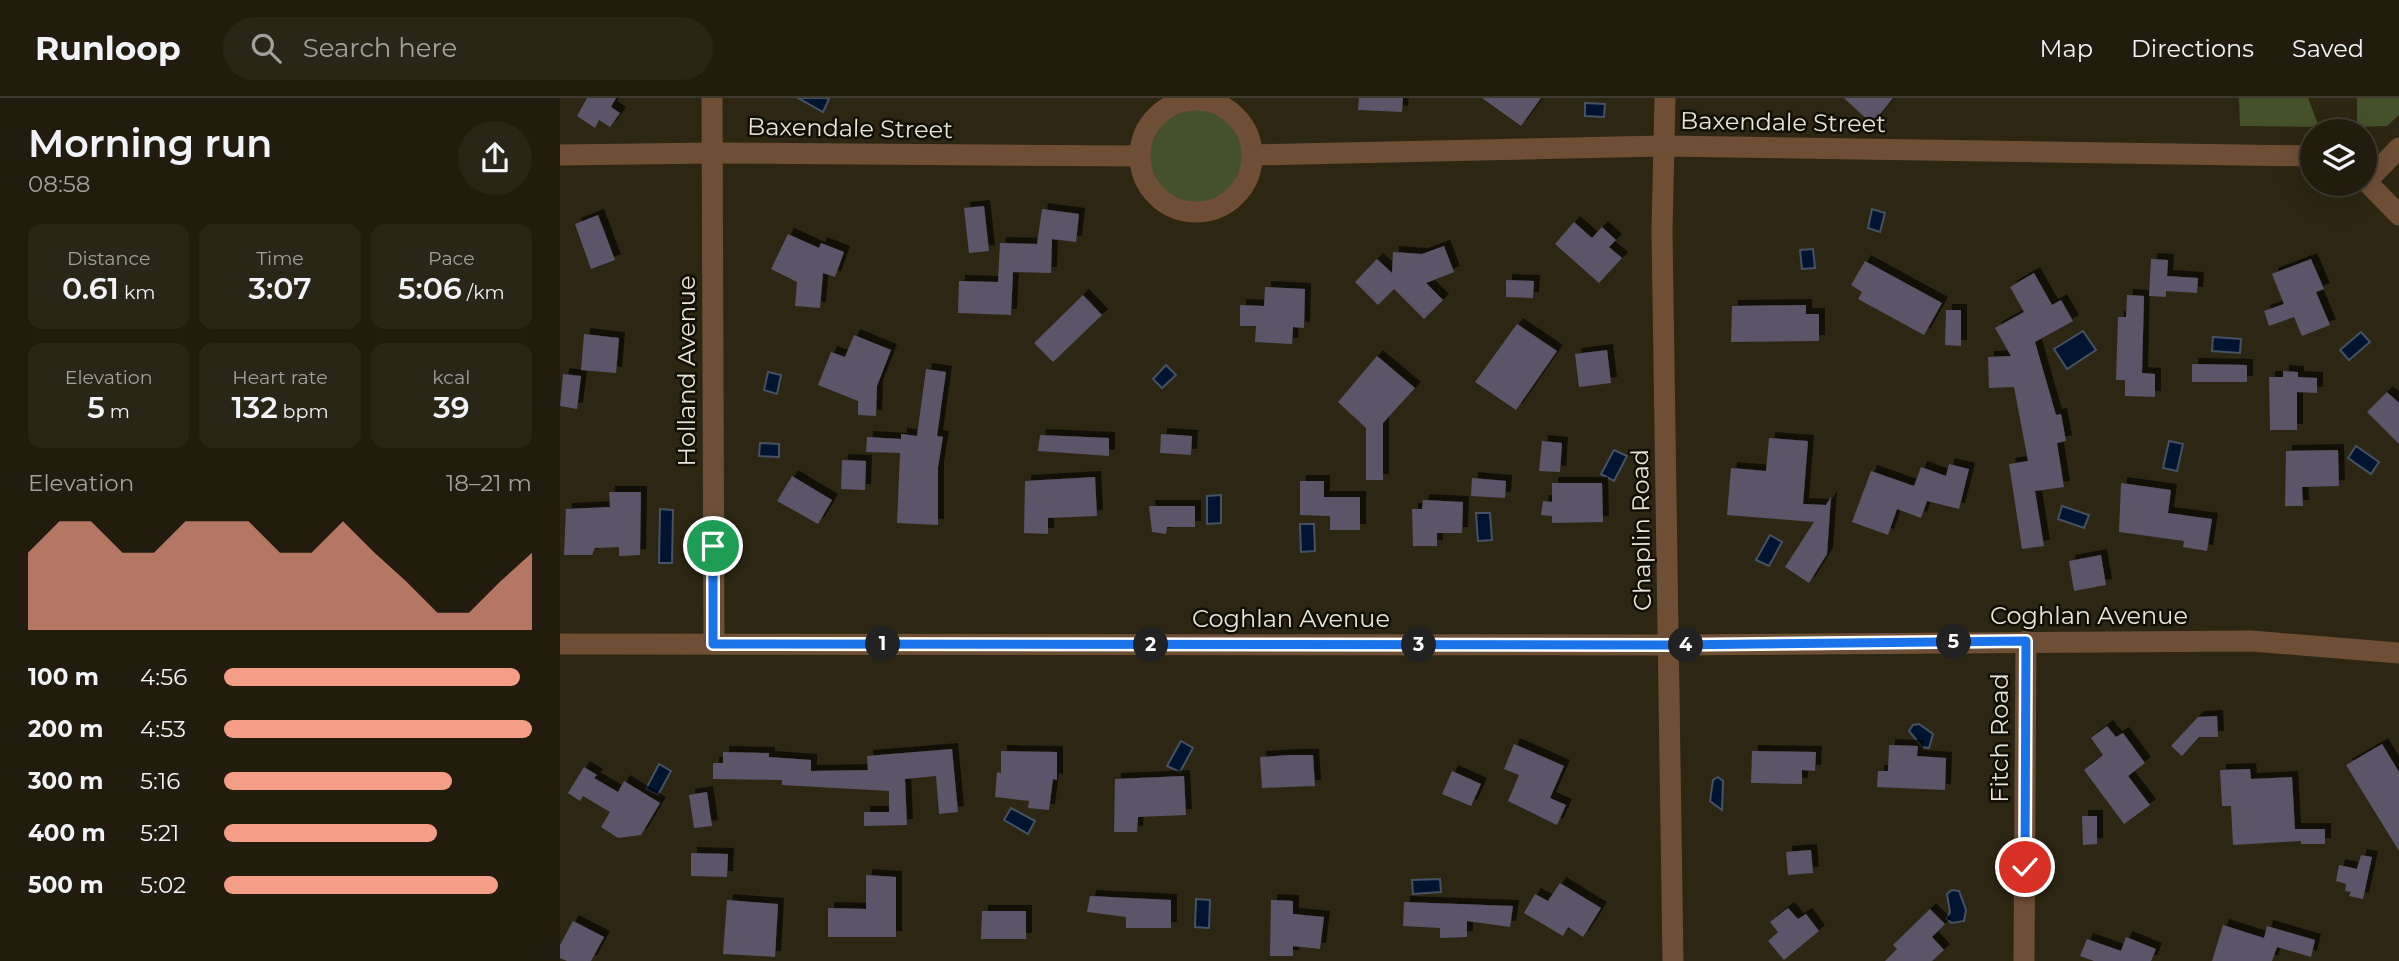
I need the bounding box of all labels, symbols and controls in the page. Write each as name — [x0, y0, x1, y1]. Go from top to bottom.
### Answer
search box — [223, 17, 713, 80]
text: Runloop — [35, 28, 181, 68]
icon: search — [247, 29, 285, 67]
text: Search here — [303, 32, 457, 64]
text: Map — [2040, 34, 2093, 63]
text: Directions — [2131, 34, 2254, 63]
text: Saved — [2292, 34, 2364, 63]
street label: Baxendale Street — [1680, 106, 1886, 138]
street label: Baxendale Street — [747, 112, 953, 144]
map controls — [2300, 119, 2377, 196]
button: layers — [2300, 119, 2377, 196]
text: Morning run — [28, 120, 272, 167]
button: share — [458, 121, 532, 195]
text: 08:58 — [28, 170, 90, 198]
text: Distance — [67, 247, 150, 270]
text: Time — [256, 247, 304, 270]
text: Pace — [428, 247, 475, 270]
text: 0.61 — [62, 270, 119, 307]
text: 3:07 — [248, 270, 312, 307]
text: 5:06 — [398, 270, 462, 307]
street label: Holland Avenue — [672, 276, 701, 467]
text: km — [119, 281, 155, 304]
text: /km — [462, 281, 505, 304]
text: Elevation — [65, 366, 153, 389]
text: Heart rate — [232, 366, 328, 389]
text: kcal — [432, 366, 470, 389]
text: 5 — [87, 389, 105, 426]
text: 132 — [231, 389, 278, 426]
text: 39 — [433, 389, 469, 426]
text: m — [105, 400, 130, 423]
text: bpm — [278, 400, 329, 423]
street label: Chaplin Road — [1625, 449, 1657, 611]
text: Elevation — [28, 469, 134, 497]
text: 18–21 m — [446, 469, 532, 497]
pin — [683, 516, 743, 576]
icon: arrive — [694, 527, 732, 565]
street label: Coghlan Avenue — [1990, 601, 2188, 630]
street label: Coghlan Avenue — [1192, 604, 1390, 633]
pin: 5 — [1936, 624, 1972, 660]
pin: 1 — [866, 626, 900, 662]
pin: 2 — [1134, 628, 1168, 662]
pin: 3 — [1402, 628, 1436, 662]
pin: 4 — [1668, 628, 1704, 662]
text: 5 — [1948, 630, 1959, 653]
text: 1 — [879, 632, 886, 655]
text: 2 — [1145, 633, 1156, 656]
text: 3 — [1413, 633, 1424, 656]
text: 4 — [1679, 633, 1692, 656]
text: 100 m — [28, 663, 99, 691]
text: 4:56 — [140, 663, 187, 691]
street label: Fitch Road — [1985, 673, 2014, 803]
text: 200 m — [28, 715, 103, 743]
text: 4:53 — [140, 715, 186, 743]
text: 300 m — [28, 767, 104, 795]
text: 5:16 — [140, 767, 180, 795]
text: 400 m — [28, 819, 106, 847]
text: 5:21 — [140, 819, 179, 847]
pin — [1995, 837, 2055, 897]
icon: check — [2006, 848, 2044, 886]
text: 500 m — [28, 871, 104, 899]
text: 5:02 — [140, 871, 186, 899]

